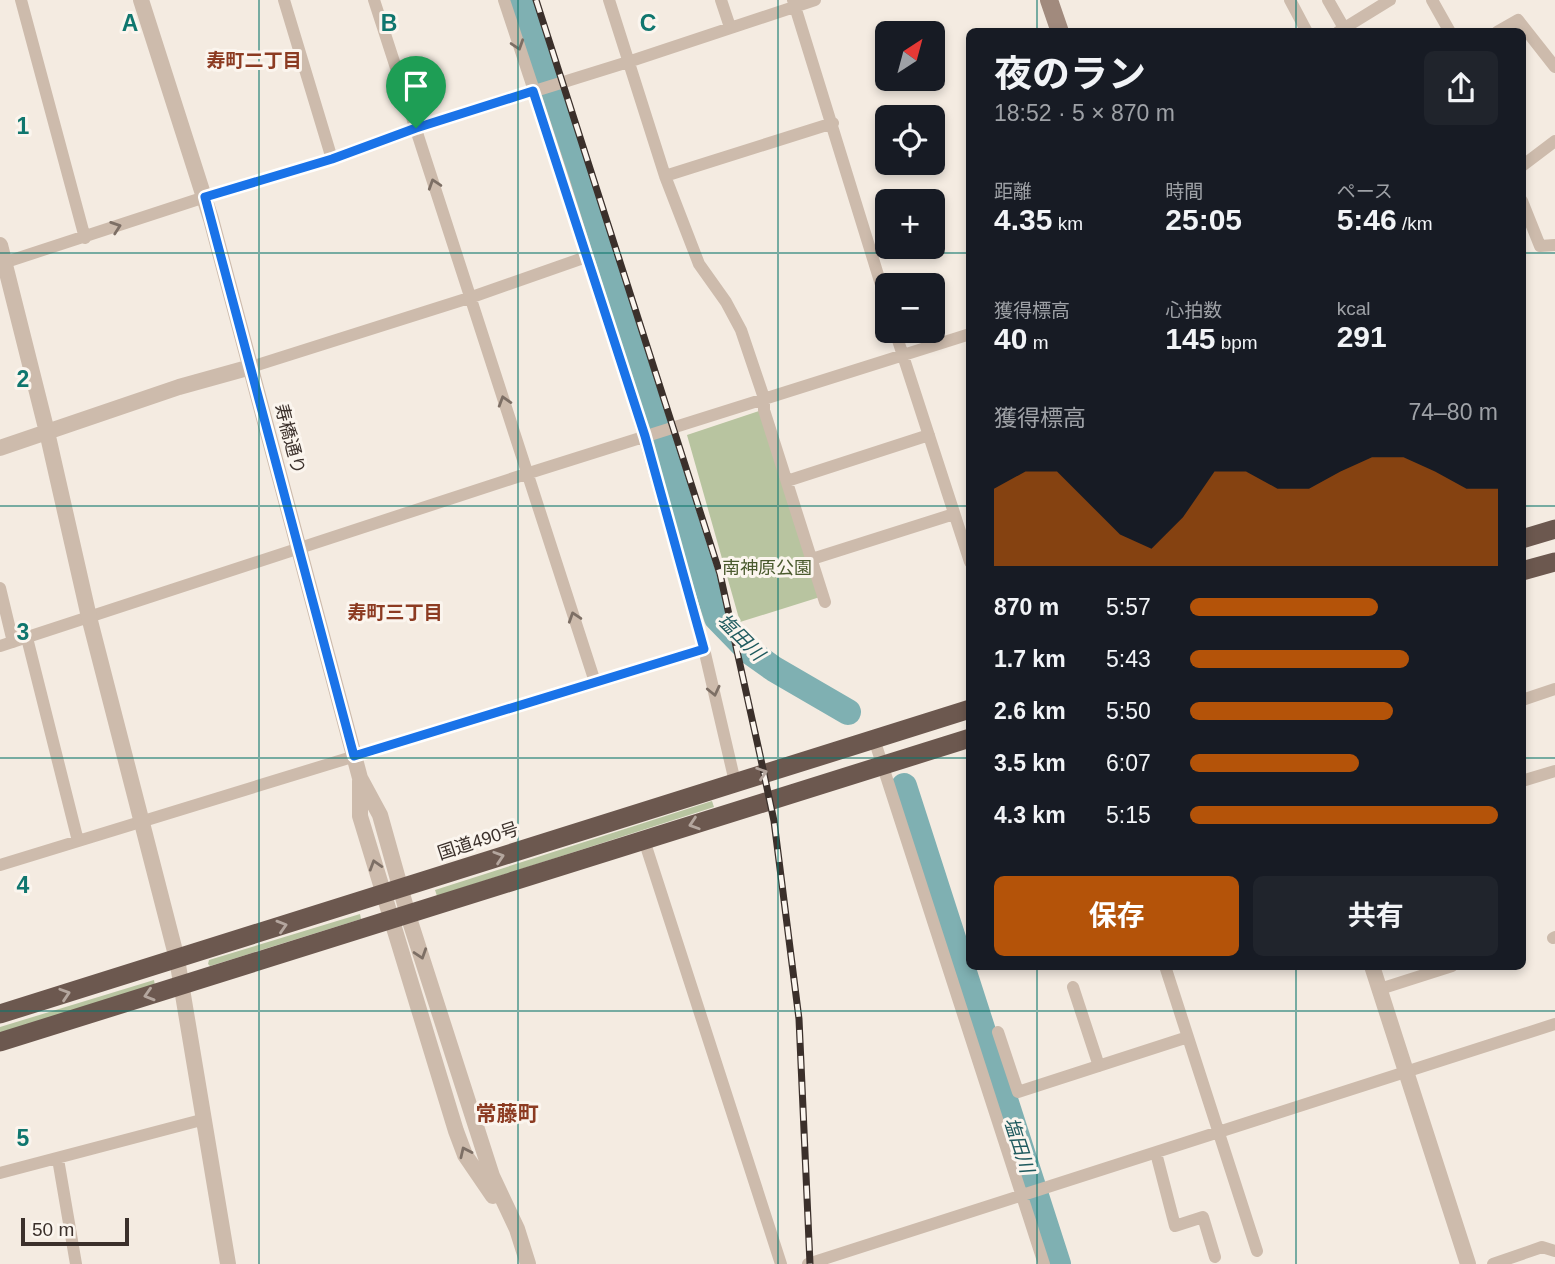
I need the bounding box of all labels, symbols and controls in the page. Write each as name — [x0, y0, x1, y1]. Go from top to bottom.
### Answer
text: A — [122, 10, 138, 36]
text: B — [381, 10, 397, 36]
text: C — [640, 10, 656, 36]
north arrow — [875, 21, 945, 91]
map controls — [875, 21, 945, 343]
one-way arrow — [510, 39, 525, 51]
district label: 寿町二丁目 — [206, 50, 302, 71]
button: share — [1424, 51, 1498, 125]
text: 夜のラン — [994, 53, 1146, 95]
pin — [386, 56, 446, 128]
icon: arrive — [397, 67, 435, 105]
text: 18:52 · 5 × 870 m — [994, 100, 1175, 126]
button: locate — [875, 105, 945, 175]
text: 1 — [17, 113, 30, 139]
one-way arrow — [428, 178, 443, 190]
text: 距離 — [994, 181, 1032, 202]
text: 時間 — [1165, 181, 1203, 202]
text: ペース — [1337, 181, 1393, 202]
button: + — [875, 189, 945, 259]
text: 4.35 — [994, 203, 1052, 236]
text: 25:05 — [1165, 203, 1242, 236]
text: 5:46 — [1337, 203, 1397, 236]
text: km — [1052, 213, 1083, 234]
text: /km — [1397, 213, 1433, 234]
one-way arrow — [110, 221, 122, 235]
button: − — [875, 273, 945, 343]
text: kcal — [1337, 298, 1370, 319]
text: 獲得標高 — [994, 300, 1070, 321]
text: 心拍数 — [1165, 300, 1222, 321]
text: 291 — [1337, 320, 1387, 353]
text: 40 — [994, 322, 1027, 355]
text: 145 — [1165, 322, 1215, 355]
text: m — [1027, 332, 1048, 353]
text: bpm — [1215, 332, 1258, 353]
text: 2 — [17, 366, 29, 392]
one-way arrow — [497, 395, 512, 407]
text: 74–80 m — [1408, 399, 1498, 425]
street label: 寿橋通り — [271, 402, 309, 476]
text: 獲得標高 — [994, 405, 1086, 431]
park label: 南神原公園 — [722, 558, 812, 578]
text: 870 m — [994, 594, 1059, 620]
text: 5:57 — [1106, 594, 1151, 620]
district label: 寿町三丁目 — [347, 602, 443, 623]
water label: 塩田川 — [713, 609, 770, 666]
one-way arrow — [568, 611, 582, 623]
text: 3 — [17, 619, 29, 645]
text: 1.7 km — [994, 646, 1066, 672]
text: 5:43 — [1106, 646, 1151, 672]
one-way arrow — [705, 685, 720, 697]
text: 2.6 km — [994, 698, 1066, 724]
text: 5:50 — [1106, 698, 1151, 724]
text: 3.5 km — [994, 750, 1066, 776]
text: 6:07 — [1106, 750, 1151, 776]
one-way arrow — [756, 767, 768, 781]
text: 4.3 km — [994, 802, 1066, 828]
text: 5:15 — [1106, 802, 1151, 828]
one-way arrow — [688, 816, 700, 830]
street label: 国道490号 — [435, 819, 521, 863]
one-way arrow — [492, 851, 505, 865]
one-way arrow — [369, 860, 384, 872]
text: 4 — [17, 872, 30, 898]
button: 保存 — [994, 876, 1239, 956]
button: 共有 — [1253, 876, 1498, 956]
one-way arrow — [276, 919, 288, 934]
one-way arrow — [413, 947, 427, 959]
one-way arrow — [144, 987, 156, 1001]
one-way arrow — [58, 988, 71, 1002]
district label: 常藤町 — [476, 1102, 539, 1125]
water label: 塩田川 — [1000, 1115, 1038, 1177]
text: 5 — [17, 1125, 30, 1151]
one-way arrow — [460, 1147, 474, 1159]
scale bar — [21, 1215, 130, 1247]
text: 50 m — [32, 1219, 74, 1240]

